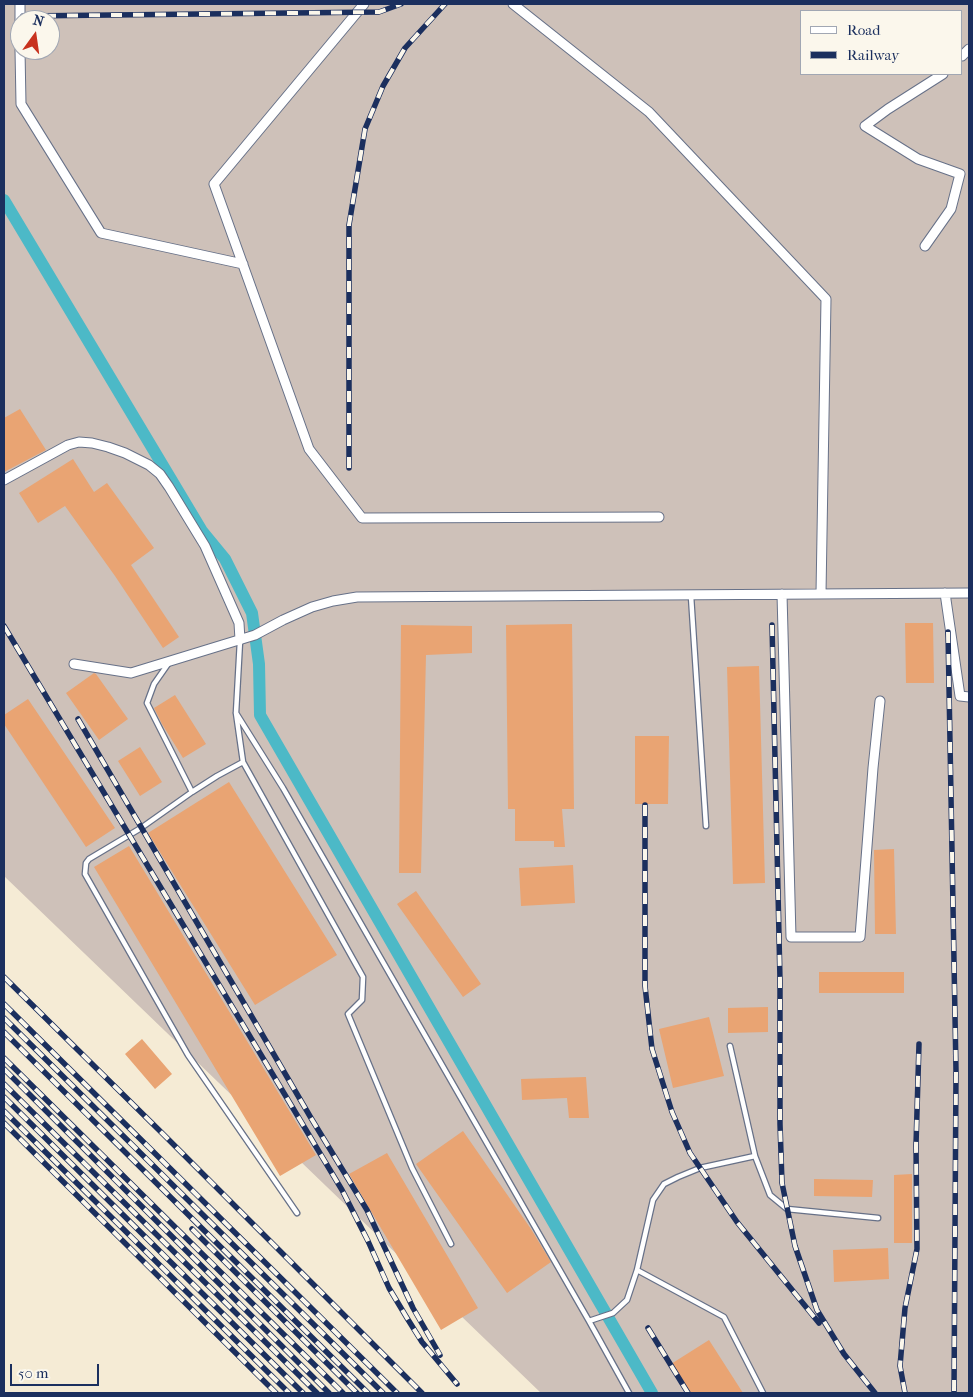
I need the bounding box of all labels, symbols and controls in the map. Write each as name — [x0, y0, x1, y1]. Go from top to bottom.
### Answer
north arrow — [10, 10, 60, 60]
legend — [800, 10, 963, 75]
text: N — [31, 11, 46, 30]
text: Road — [847, 21, 880, 39]
text: Railway — [847, 46, 899, 64]
scale bar — [12, 1354, 101, 1386]
text: 50 m — [18, 1364, 48, 1382]

